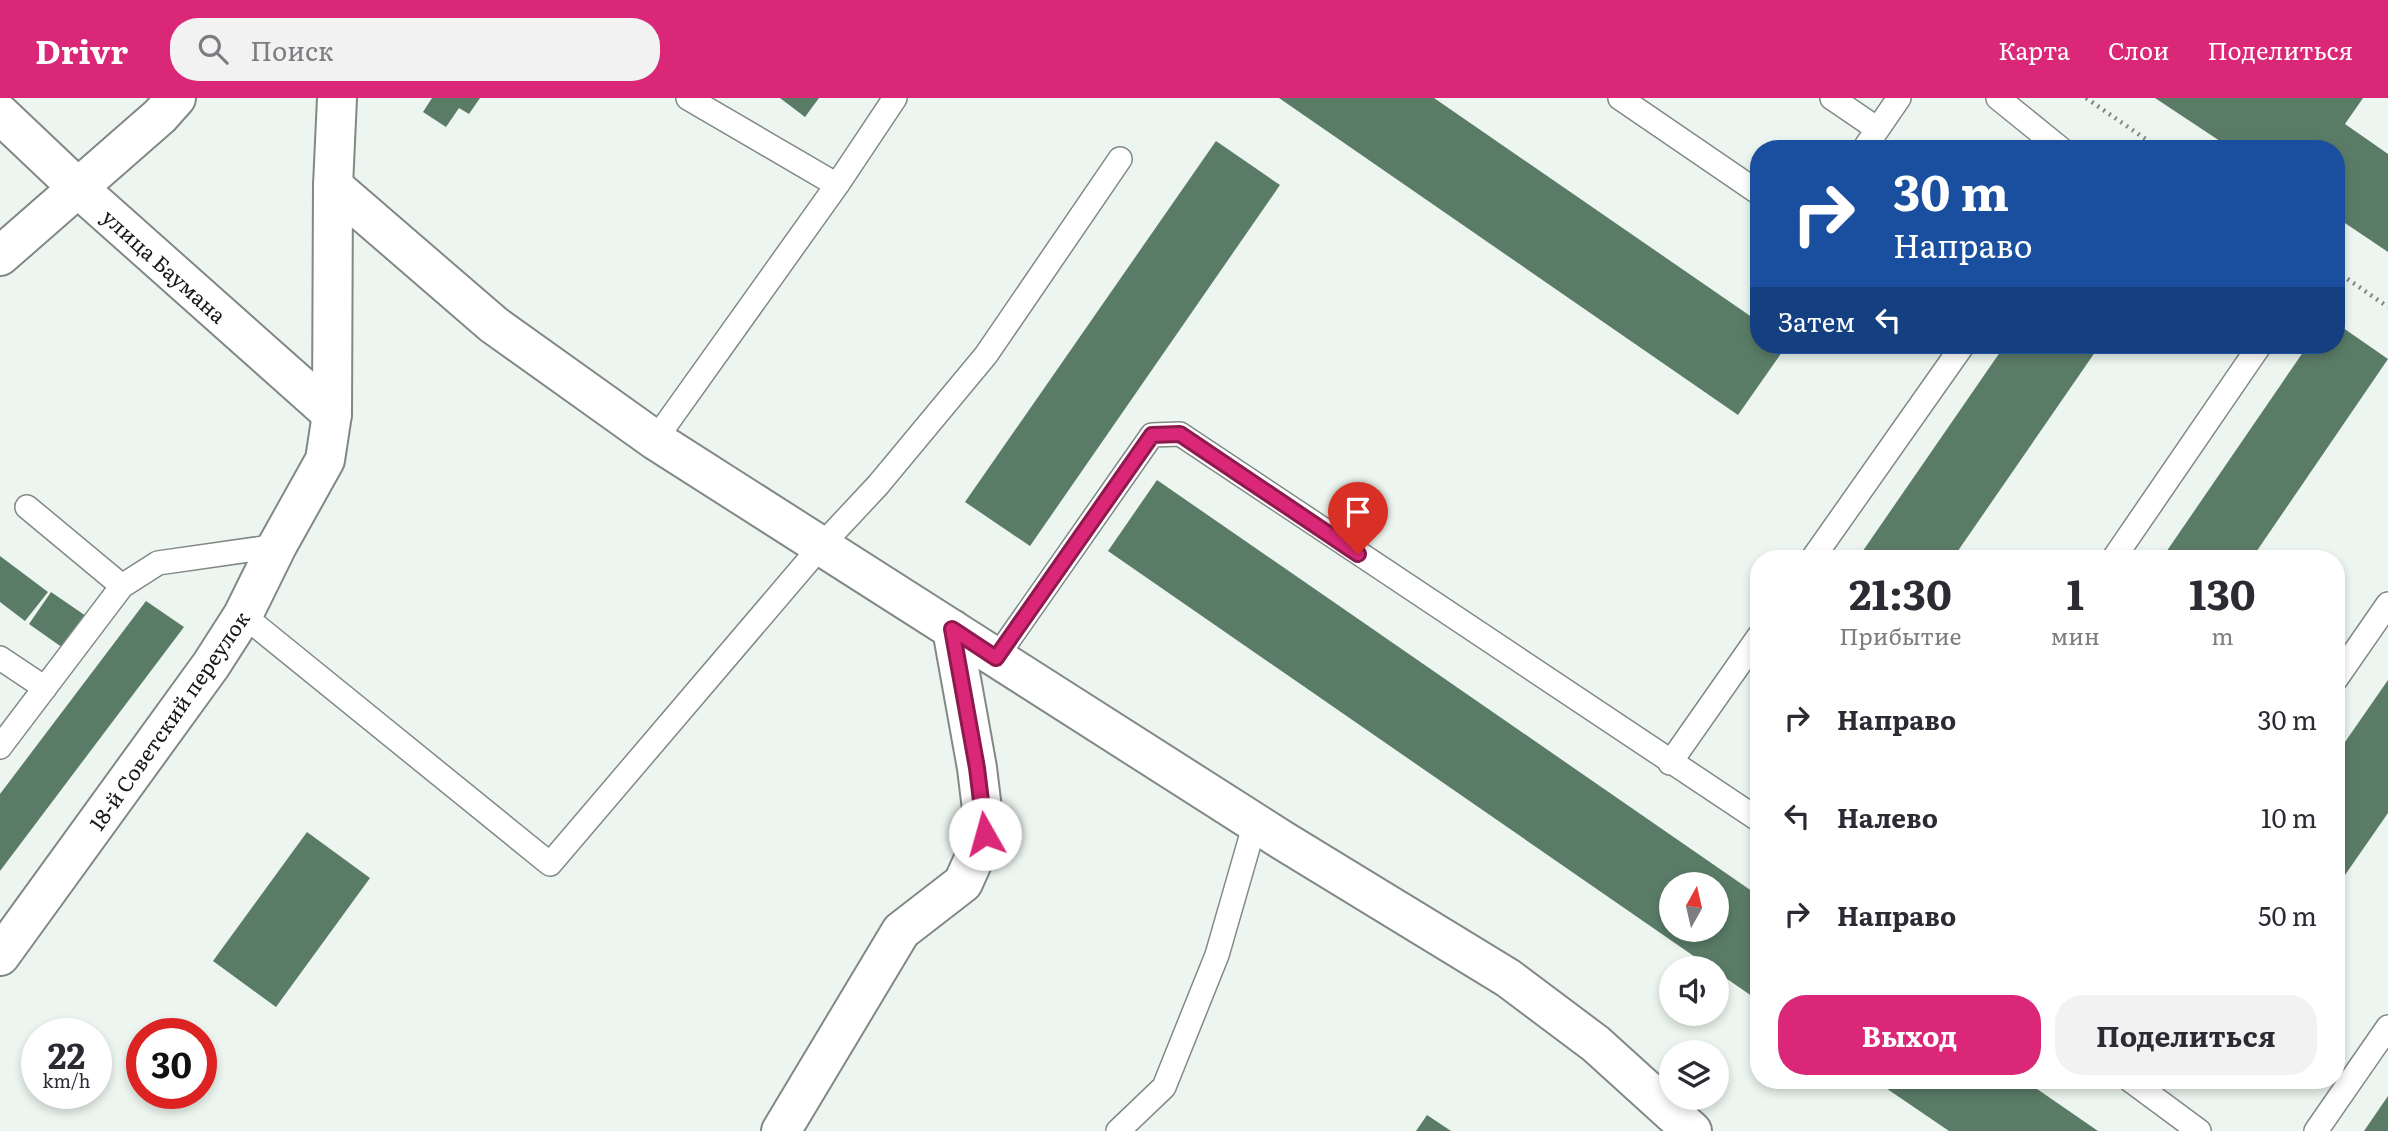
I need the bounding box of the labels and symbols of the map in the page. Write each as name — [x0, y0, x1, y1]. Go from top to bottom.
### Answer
street label: улица Баумана — [96, 201, 235, 330]
pin — [1328, 482, 1388, 554]
street label: 18-й Советский переулок — [80, 604, 256, 836]
position arrow — [948, 797, 1022, 871]
north arrow — [1659, 872, 1729, 942]
speed limit sign: 30 — [126, 1018, 217, 1109]

